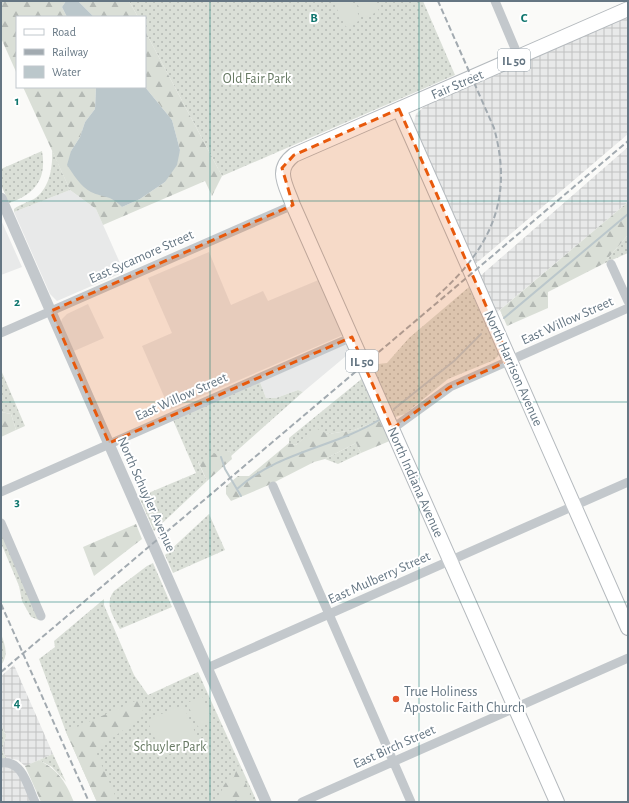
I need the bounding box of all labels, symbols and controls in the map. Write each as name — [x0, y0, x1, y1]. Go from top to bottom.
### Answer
text: B — [310, 12, 318, 25]
text: C — [521, 12, 528, 25]
legend — [16, 16, 146, 88]
text: Road — [52, 26, 76, 38]
text: Railway — [52, 46, 88, 59]
road number: IL 50 — [498, 49, 530, 71]
text: Water — [52, 66, 81, 78]
street label: Fair Street — [429, 67, 486, 102]
park label: Old Fair Park — [223, 72, 292, 86]
text: 1 — [15, 95, 19, 108]
street label: East Sycamore Street — [87, 227, 196, 286]
street label: East Willow Street — [519, 294, 616, 347]
text: 2 — [14, 296, 20, 309]
street label: North Harrison Avenue — [481, 308, 545, 428]
road number: IL 50 — [346, 350, 378, 372]
street label: East Willow Street — [133, 370, 230, 423]
street label: North Indiana Avenue — [384, 425, 446, 540]
street label: North Schuyler Avenue — [114, 435, 178, 554]
text: 3 — [14, 496, 20, 509]
street label: East Mulberry Street — [326, 549, 433, 607]
place label: True Holiness Apostolic Faith Church — [404, 685, 525, 715]
marker: True Holiness Apostolic Faith Church — [391, 694, 401, 704]
text: 4 — [14, 697, 21, 710]
street label: East Birch Street — [351, 722, 438, 771]
park label: Schuyler Park — [134, 740, 207, 754]

